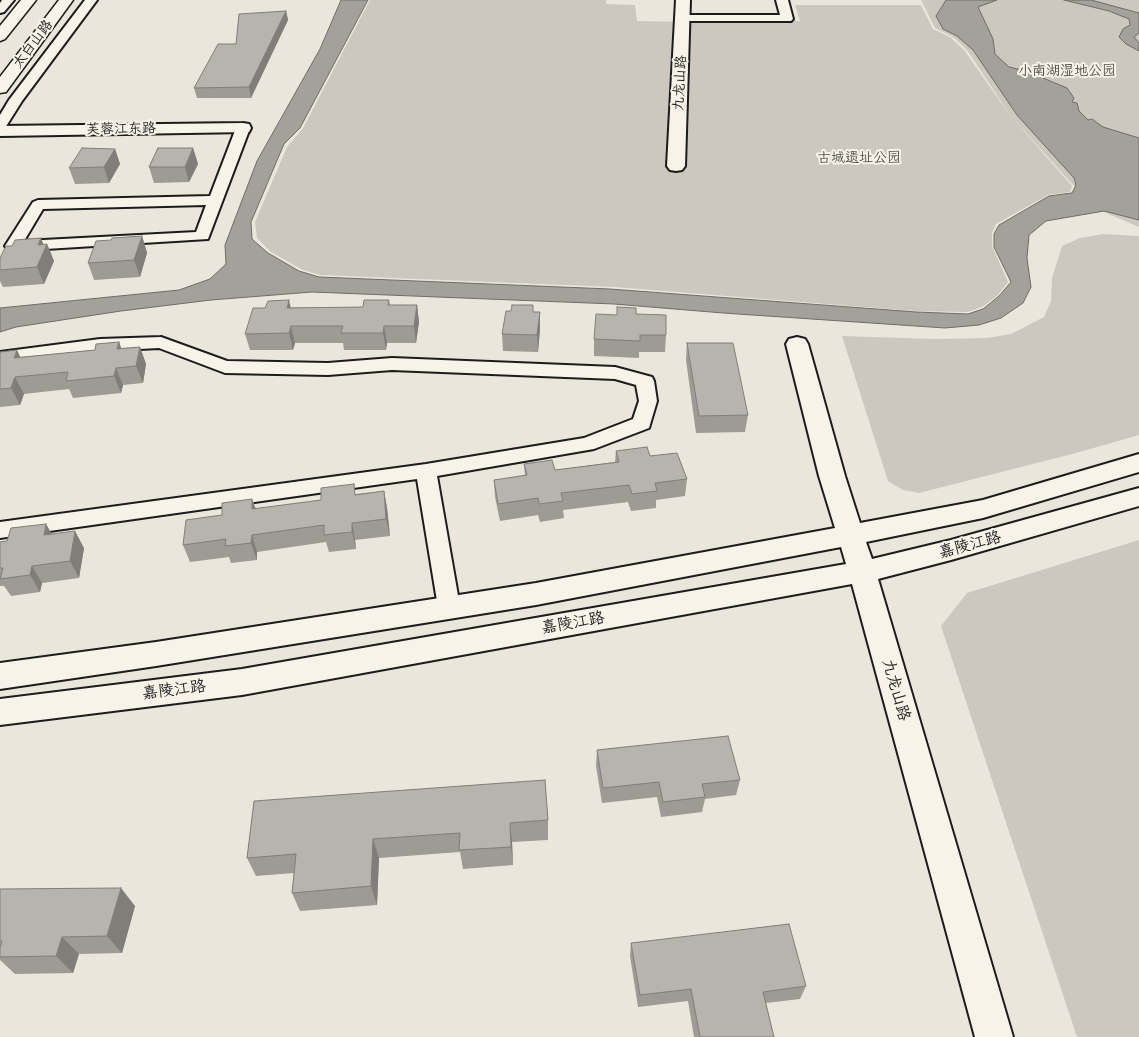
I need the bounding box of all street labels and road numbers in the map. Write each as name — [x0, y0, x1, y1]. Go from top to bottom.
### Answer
street label: 太白山路 — [9, 17, 57, 71]
street label: 九龙山路 — [670, 55, 690, 111]
street label: 芙蓉江东路 — [86, 120, 156, 138]
street label: 嘉陵江路 — [937, 527, 1003, 563]
street label: 嘉陵江路 — [540, 608, 606, 638]
street label: 九龙山路 — [878, 657, 914, 723]
street label: 嘉陵江路 — [141, 677, 207, 703]

